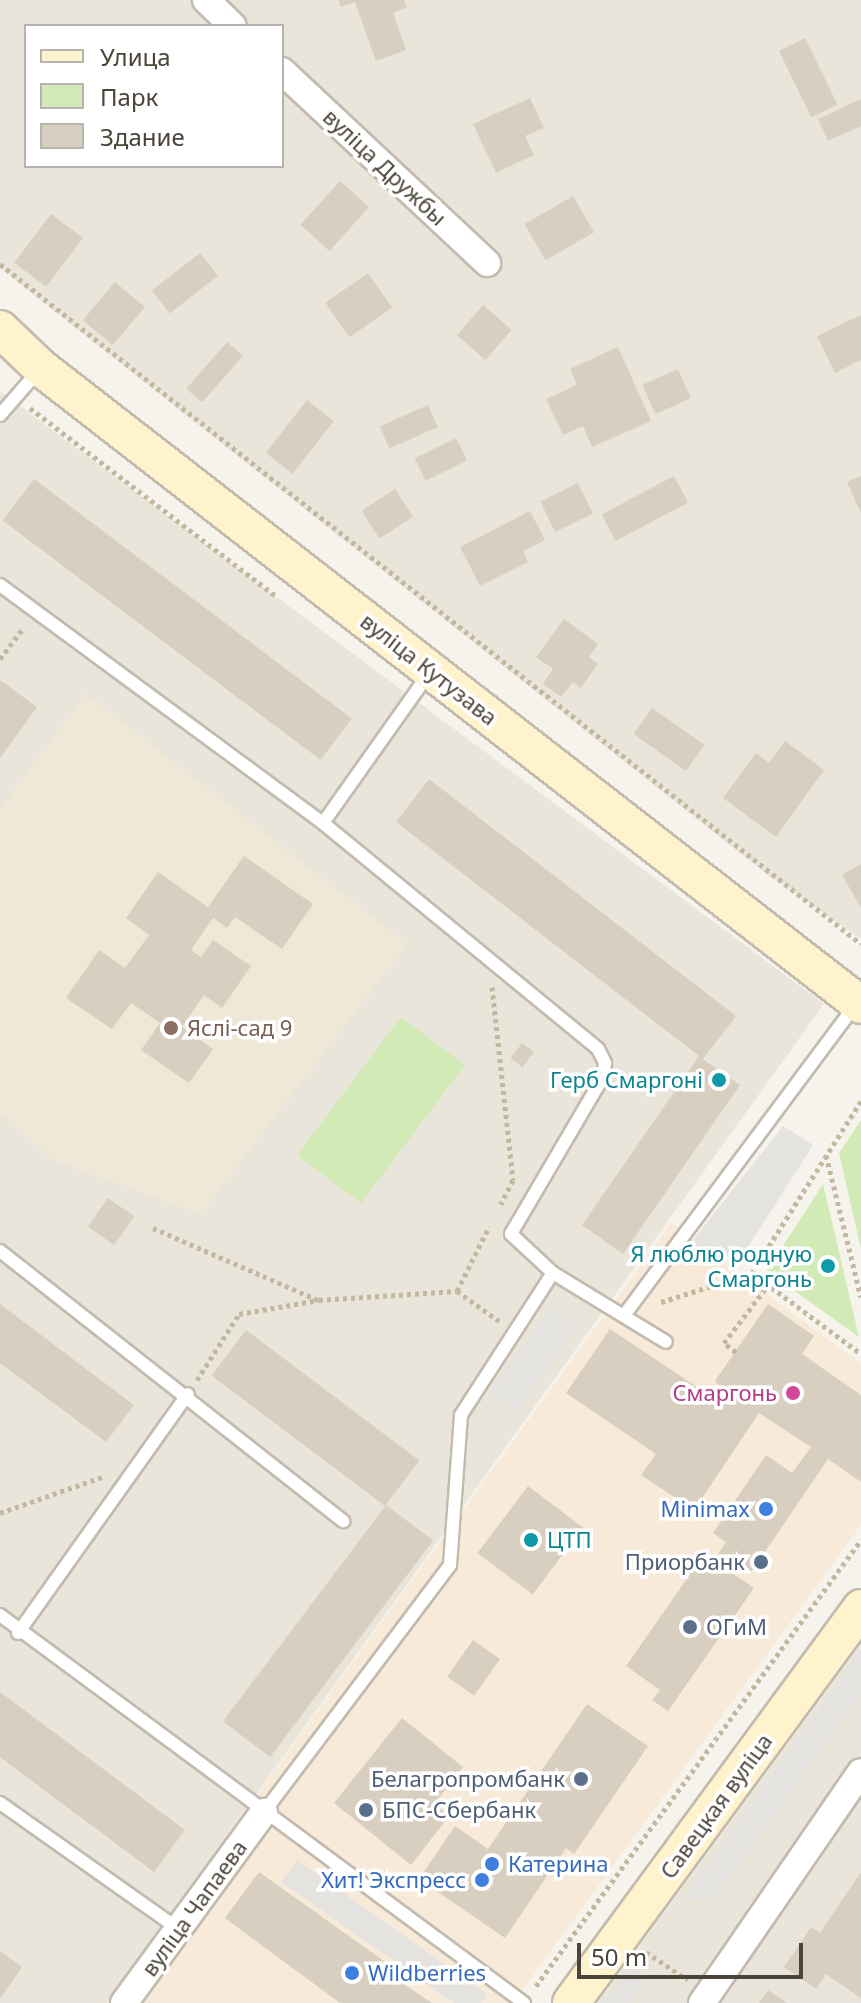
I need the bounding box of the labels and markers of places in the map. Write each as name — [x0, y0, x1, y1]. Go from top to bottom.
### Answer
place label: Яслі-сад 9 — [187, 1015, 292, 1041]
marker: Яслі-сад 9 — [162, 1019, 180, 1037]
place label: Герб Смаргоні — [550, 1067, 703, 1093]
marker: Герб Смаргоні — [710, 1071, 728, 1089]
place label: Я люблю родную Смаргонь — [631, 1240, 812, 1292]
marker: Я люблю родную Смаргонь — [819, 1257, 837, 1275]
place label: Смаргонь — [672, 1380, 777, 1406]
marker: Смаргонь — [784, 1384, 802, 1402]
place label: Minimax — [661, 1496, 750, 1522]
marker: Minimax — [757, 1500, 775, 1518]
place label: ЦТП — [547, 1527, 592, 1553]
marker: ЦТП — [522, 1531, 540, 1549]
place label: Приорбанк — [625, 1549, 745, 1575]
marker: Приорбанк — [752, 1553, 770, 1571]
place label: ОГиМ — [706, 1614, 767, 1640]
marker: ОГиМ — [681, 1618, 699, 1636]
place label: Белагропромбанк — [371, 1766, 565, 1792]
marker: Белагропромбанк — [572, 1770, 590, 1788]
place label: БПС-Сбербанк — [382, 1797, 536, 1823]
marker: БПС-Сбербанк — [357, 1801, 375, 1819]
place label: Катерина — [508, 1851, 608, 1877]
marker: Катерина — [483, 1855, 501, 1873]
place label: Хит! Экспресс — [321, 1867, 466, 1893]
marker: Хит! Экспресс — [473, 1871, 491, 1889]
place label: Wildberries — [368, 1960, 486, 1986]
marker: Wildberries — [343, 1964, 361, 1982]

